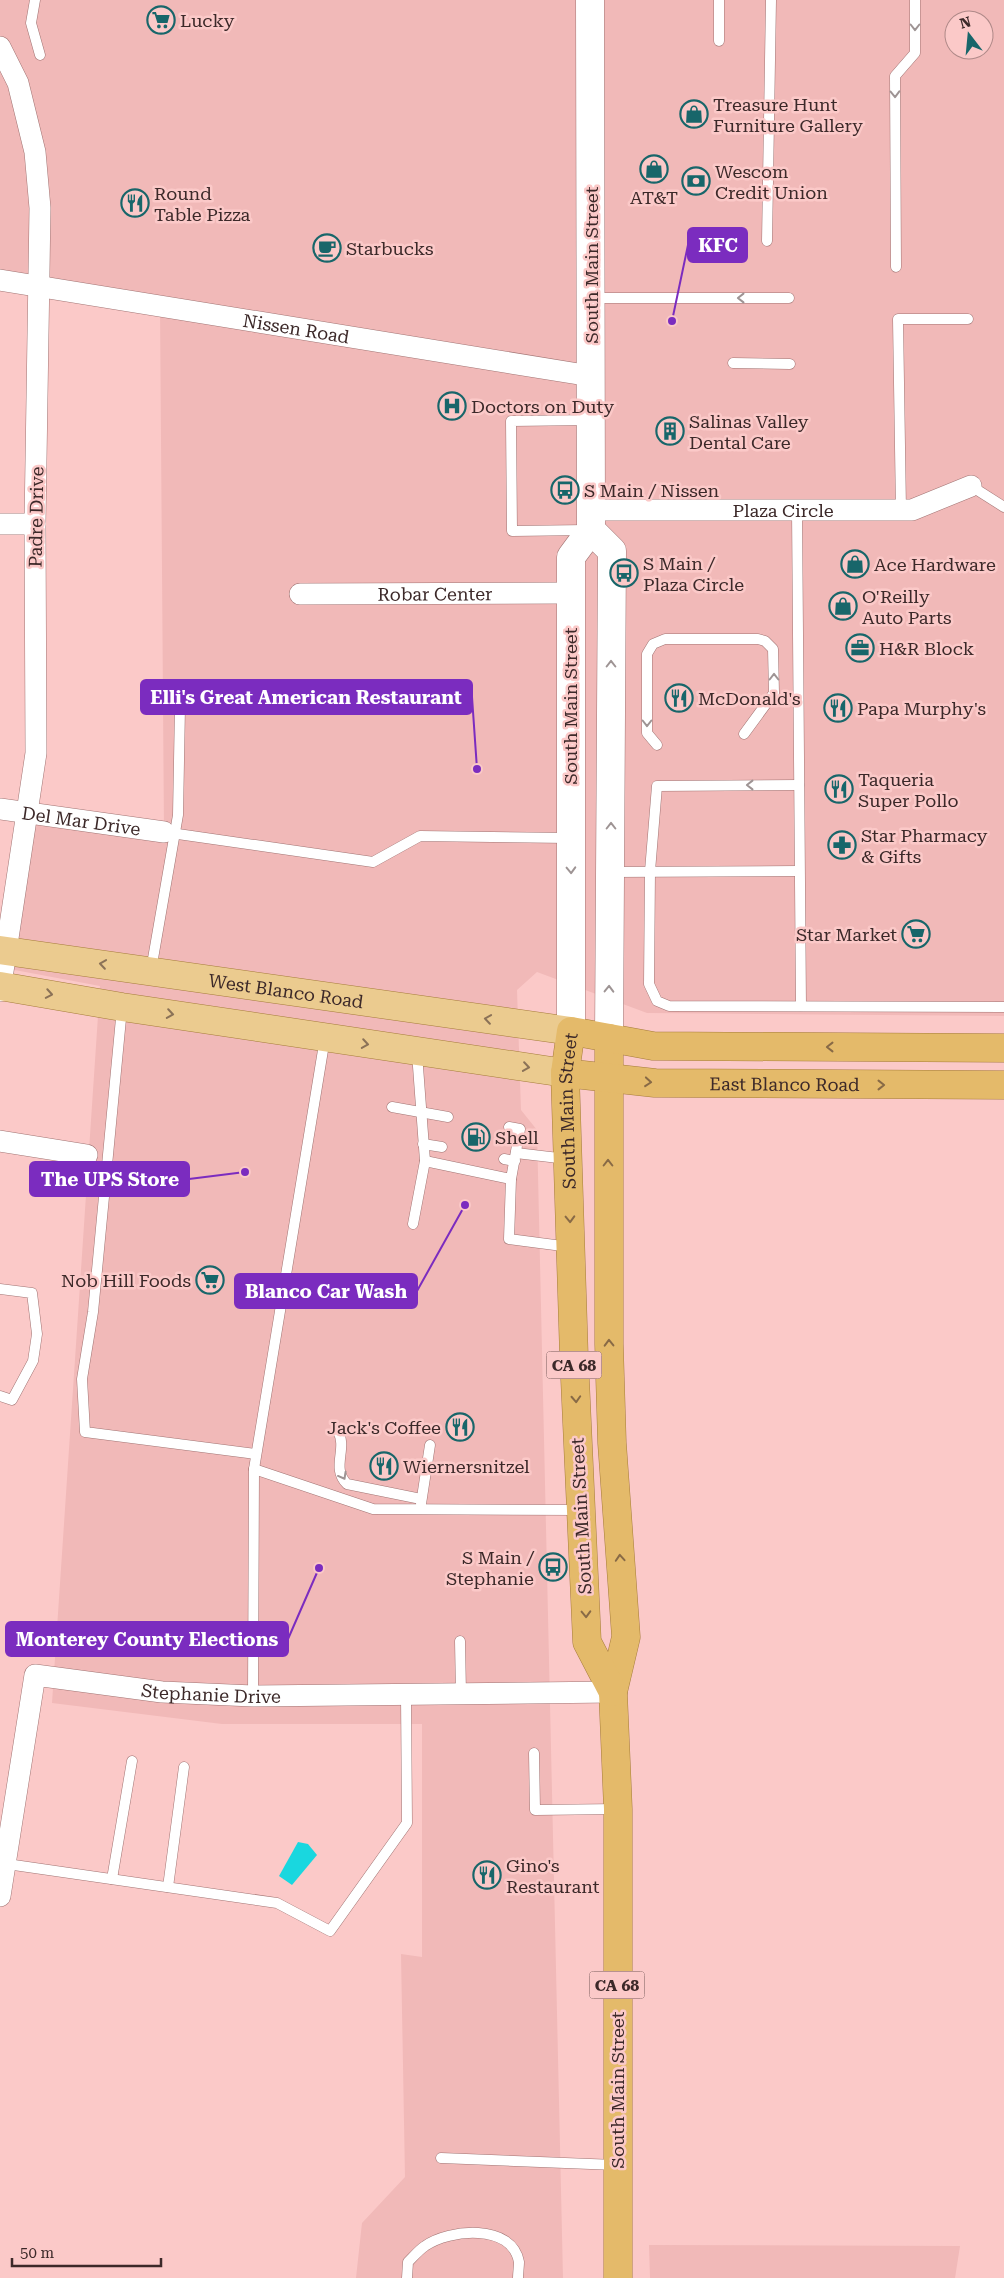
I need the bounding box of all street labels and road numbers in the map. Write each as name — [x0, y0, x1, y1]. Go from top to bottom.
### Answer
street label: South Main Street — [581, 186, 602, 343]
street label: Nissen Road — [241, 309, 351, 347]
street label: Padre Drive — [25, 466, 47, 568]
street label: Plaza Circle — [732, 500, 834, 521]
street label: Robar Center — [378, 583, 492, 604]
street label: South Main Street — [560, 627, 581, 784]
street label: Del Mar Drive — [21, 802, 142, 839]
street label: West Blanco Road — [207, 969, 365, 1012]
street label: South Main Street — [554, 1031, 581, 1190]
street label: East Blanco Road — [709, 1073, 860, 1095]
road number: CA 68 — [546, 1352, 602, 1378]
street label: South Main Street — [566, 1437, 596, 1595]
street label: Stephanie Drive — [140, 1679, 281, 1707]
road number: CA 68 — [590, 1972, 644, 1998]
street label: South Main Street — [607, 2011, 628, 2168]

